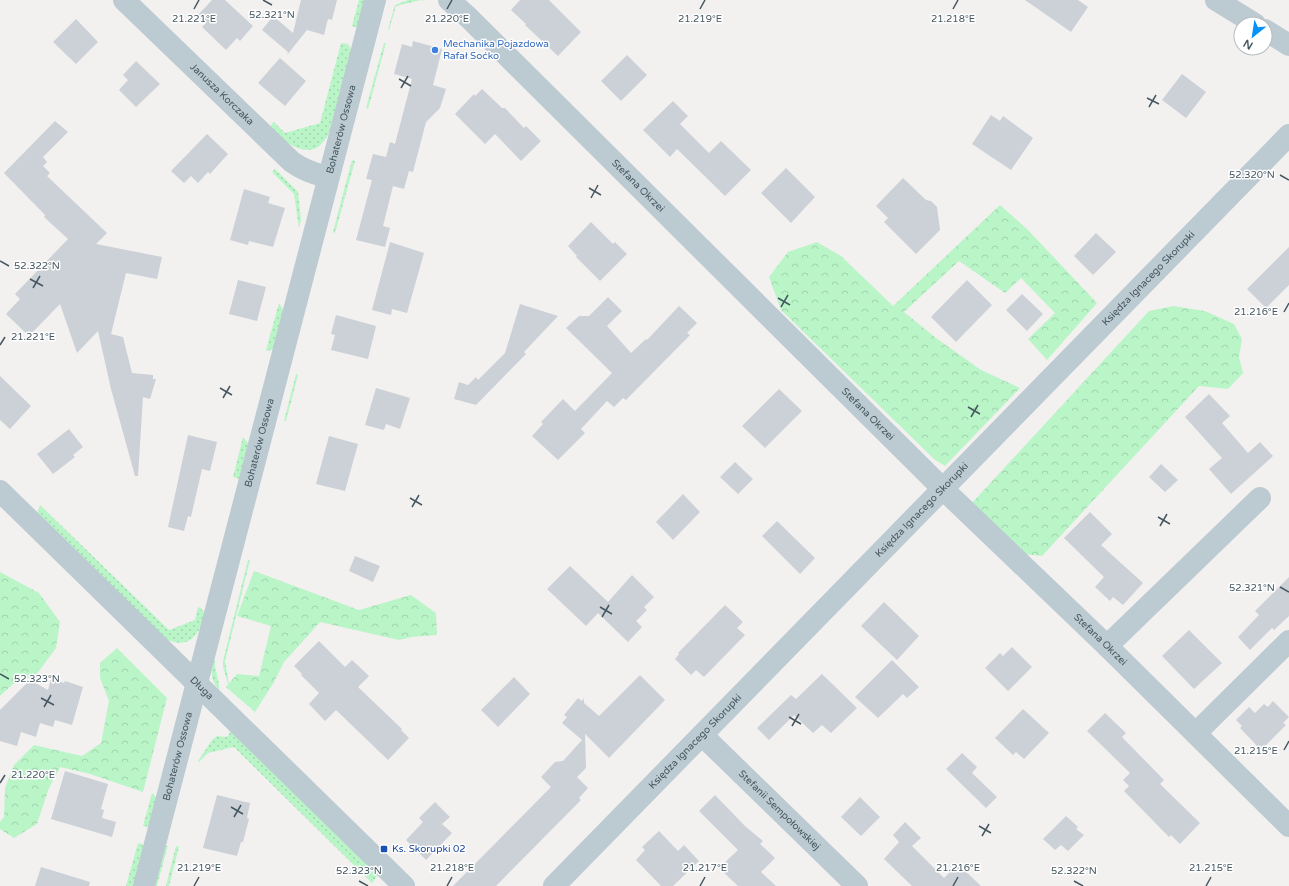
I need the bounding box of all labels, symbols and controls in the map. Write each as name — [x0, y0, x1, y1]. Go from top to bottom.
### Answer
text: 52.321°N — [249, 9, 295, 21]
text: 21.221°E — [172, 13, 216, 25]
text: 21.220°E — [425, 13, 469, 25]
text: 21.219°E — [678, 13, 722, 25]
text: 21.218°E — [931, 13, 975, 25]
north arrow — [1233, 16, 1273, 56]
text: N — [1241, 36, 1255, 52]
place label: Mechanika Pojazdowa Rafał Soćko — [443, 38, 549, 62]
marker: Mechanika Pojazdowa Rafał Soćko — [430, 45, 440, 55]
street label: Janusza Korczaka — [188, 61, 256, 128]
street label: Bohaterów Ossowa — [324, 84, 359, 175]
street label: Stefana Okrzei — [609, 157, 667, 215]
text: 52.320°N — [1229, 169, 1275, 181]
street label: Księdza Ignacego Skorupki — [1100, 229, 1197, 328]
text: 52.322°N — [14, 260, 60, 272]
text: 21.216°E — [1234, 306, 1278, 318]
text: 21.221°E — [11, 331, 55, 343]
street label: Stefana Okrzei — [839, 385, 897, 443]
street label: Bohaterów Ossowa — [242, 397, 277, 489]
street label: Księdza Ignacego Skorupki — [873, 460, 971, 560]
text: 52.321°N — [1229, 582, 1275, 594]
street label: Stefana Okrzei — [1071, 611, 1129, 668]
text: 52.323°N — [14, 673, 60, 685]
street label: Długa — [187, 674, 216, 702]
street label: Księdza Ignacego Skorupki — [646, 692, 744, 791]
street label: Bohaterów Ossowa — [160, 711, 195, 802]
text: 21.215°E — [1234, 745, 1278, 757]
street label: Stefanii Sempołowskiej — [736, 768, 823, 853]
text: 21.220°E — [11, 769, 55, 781]
place label: Ks. Skorupki 02 — [392, 843, 466, 855]
marker: Ks. Skorupki 02 — [379, 844, 389, 854]
text: 21.219°E — [177, 862, 221, 874]
text: 21.218°E — [430, 862, 474, 874]
text: 21.217°E — [683, 862, 727, 874]
text: 21.216°E — [936, 862, 980, 874]
text: 21.215°E — [1189, 862, 1233, 874]
text: 52.323°N — [336, 865, 382, 877]
text: 52.322°N — [1051, 865, 1097, 877]

